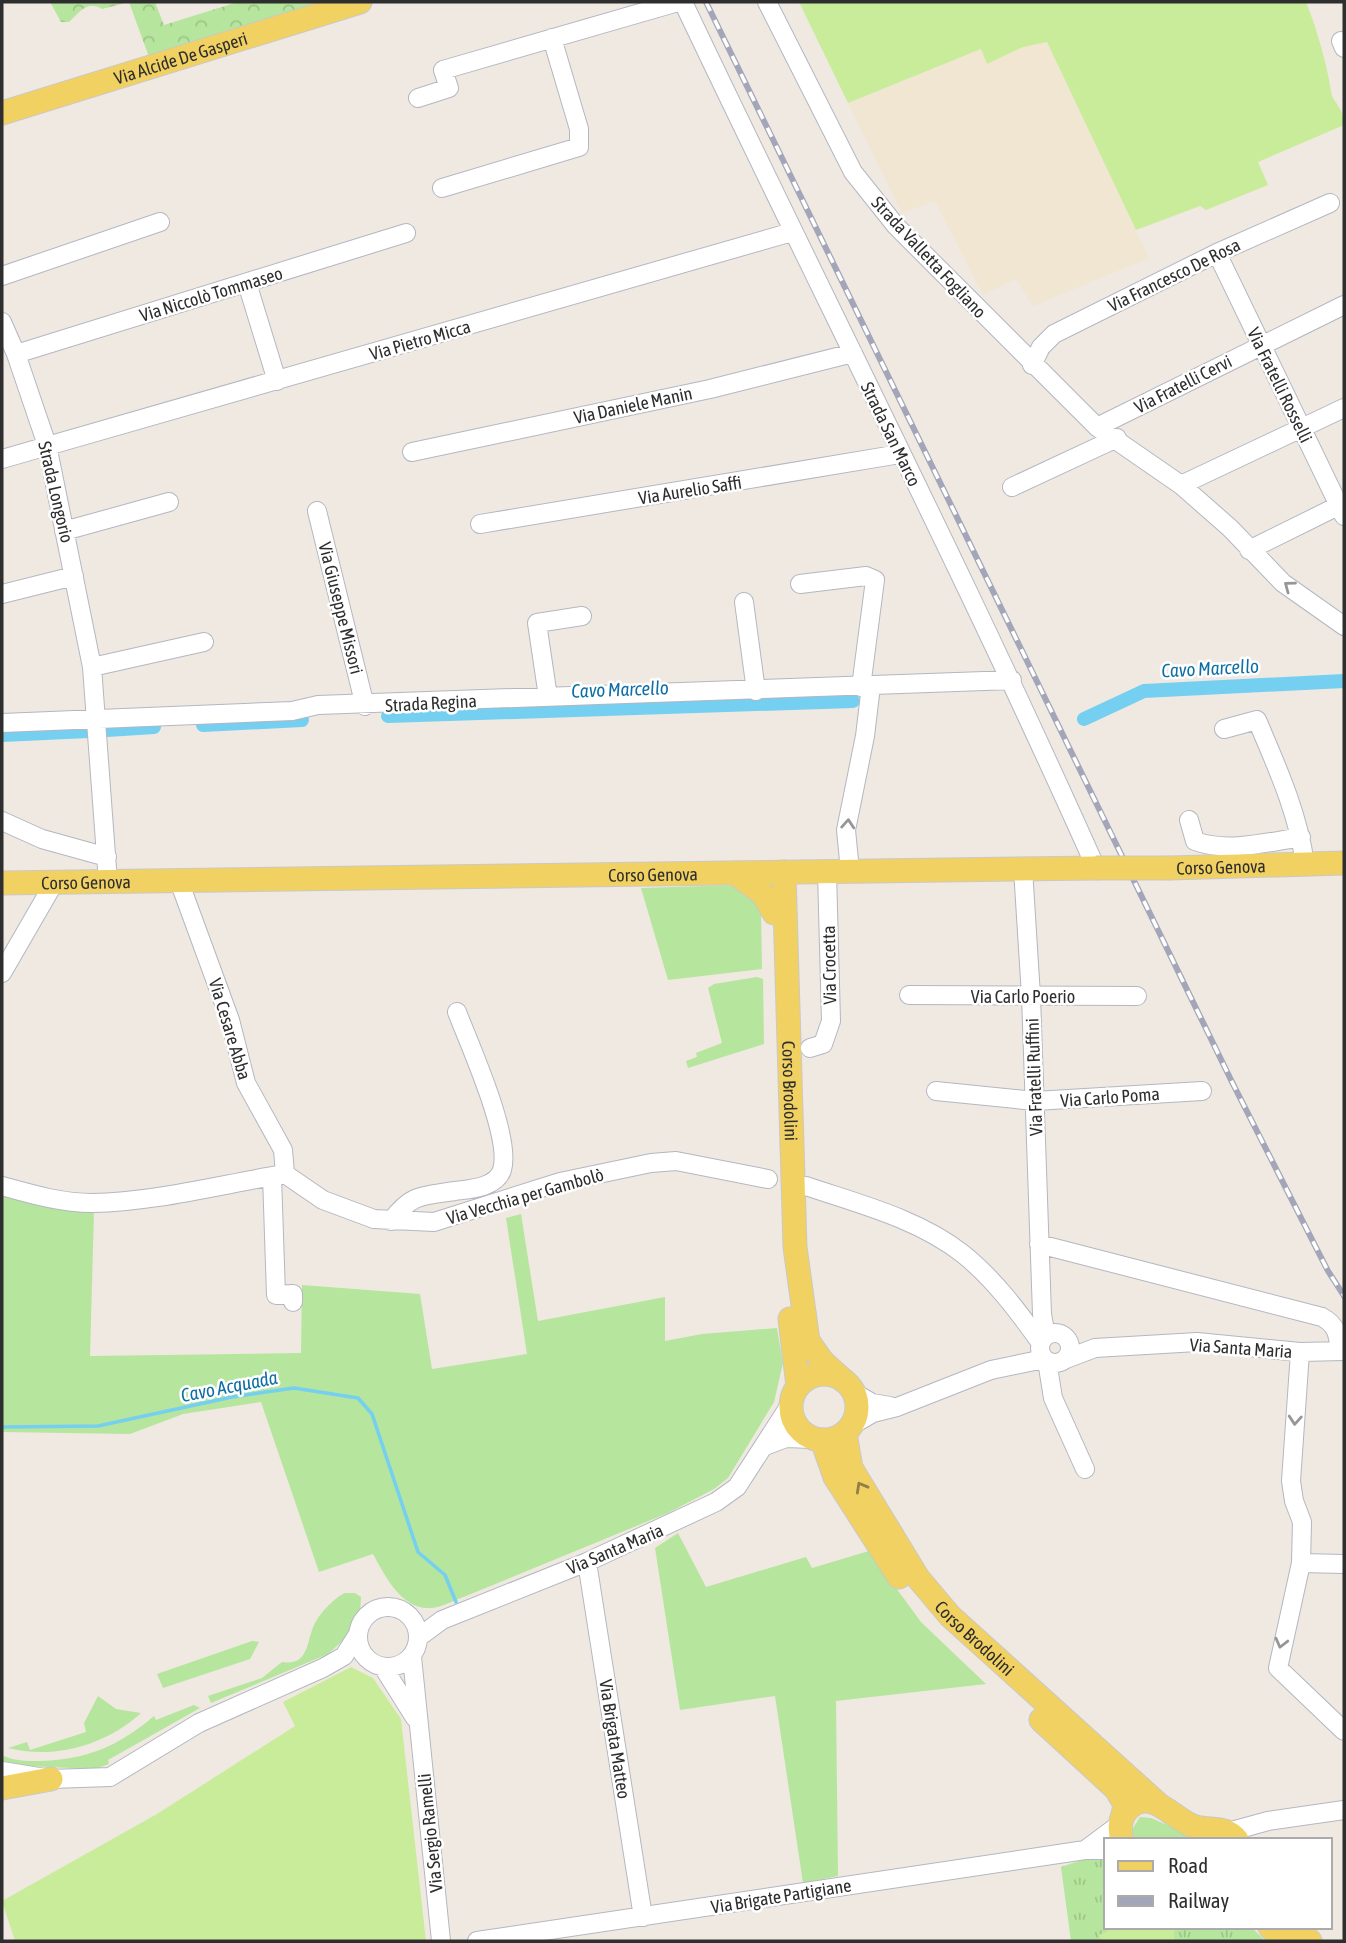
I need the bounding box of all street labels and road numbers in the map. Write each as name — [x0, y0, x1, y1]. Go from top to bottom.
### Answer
street label: Via Alcide De Gasperi — [111, 27, 250, 88]
street label: Strada Valletta Fogliano — [867, 192, 991, 322]
street label: Via Francesco De Rosa — [1104, 234, 1244, 316]
street label: Via Niccolò Tommaseo — [137, 262, 285, 326]
street label: Via Pietro Micca — [367, 316, 473, 364]
street label: Via Fratelli Rosselli — [1243, 324, 1317, 446]
street label: Via Fratelli Cervi — [1131, 350, 1235, 418]
street label: Strada San Marco — [857, 378, 925, 490]
street label: Via Daniele Manin — [572, 382, 694, 428]
street label: Strada Longorio — [34, 439, 78, 545]
street label: Via Aurelio Saffi — [637, 471, 743, 509]
street label: Via Giuseppe Missori — [314, 540, 368, 676]
street label: Strada Regina — [385, 690, 477, 716]
street label: Corso Genova — [1176, 855, 1266, 878]
street label: Corso Genova — [608, 863, 698, 885]
street label: Corso Genova — [41, 871, 131, 893]
street label: Via Crocetta — [818, 925, 840, 1005]
street label: Via Cesare Abba — [205, 976, 255, 1082]
street label: Via Carlo Poerio — [971, 986, 1075, 1007]
street label: Via Fratelli Ruffini — [1021, 1018, 1047, 1136]
street label: Corso Brodolini — [778, 1040, 802, 1141]
street label: Via Carlo Poma — [1060, 1083, 1160, 1111]
street label: Via Vecchia per Gambolò — [444, 1164, 606, 1228]
street label: Via Santa Maria — [1189, 1334, 1293, 1362]
street label: Via Santa Maria — [564, 1519, 666, 1579]
street label: Corso Brodolini — [931, 1596, 1019, 1680]
street label: Via Brigata Matteo — [595, 1678, 635, 1800]
street label: Via Sergio Ramelli — [413, 1773, 447, 1893]
street label: Via Brigate Partigiane — [709, 1875, 853, 1917]

